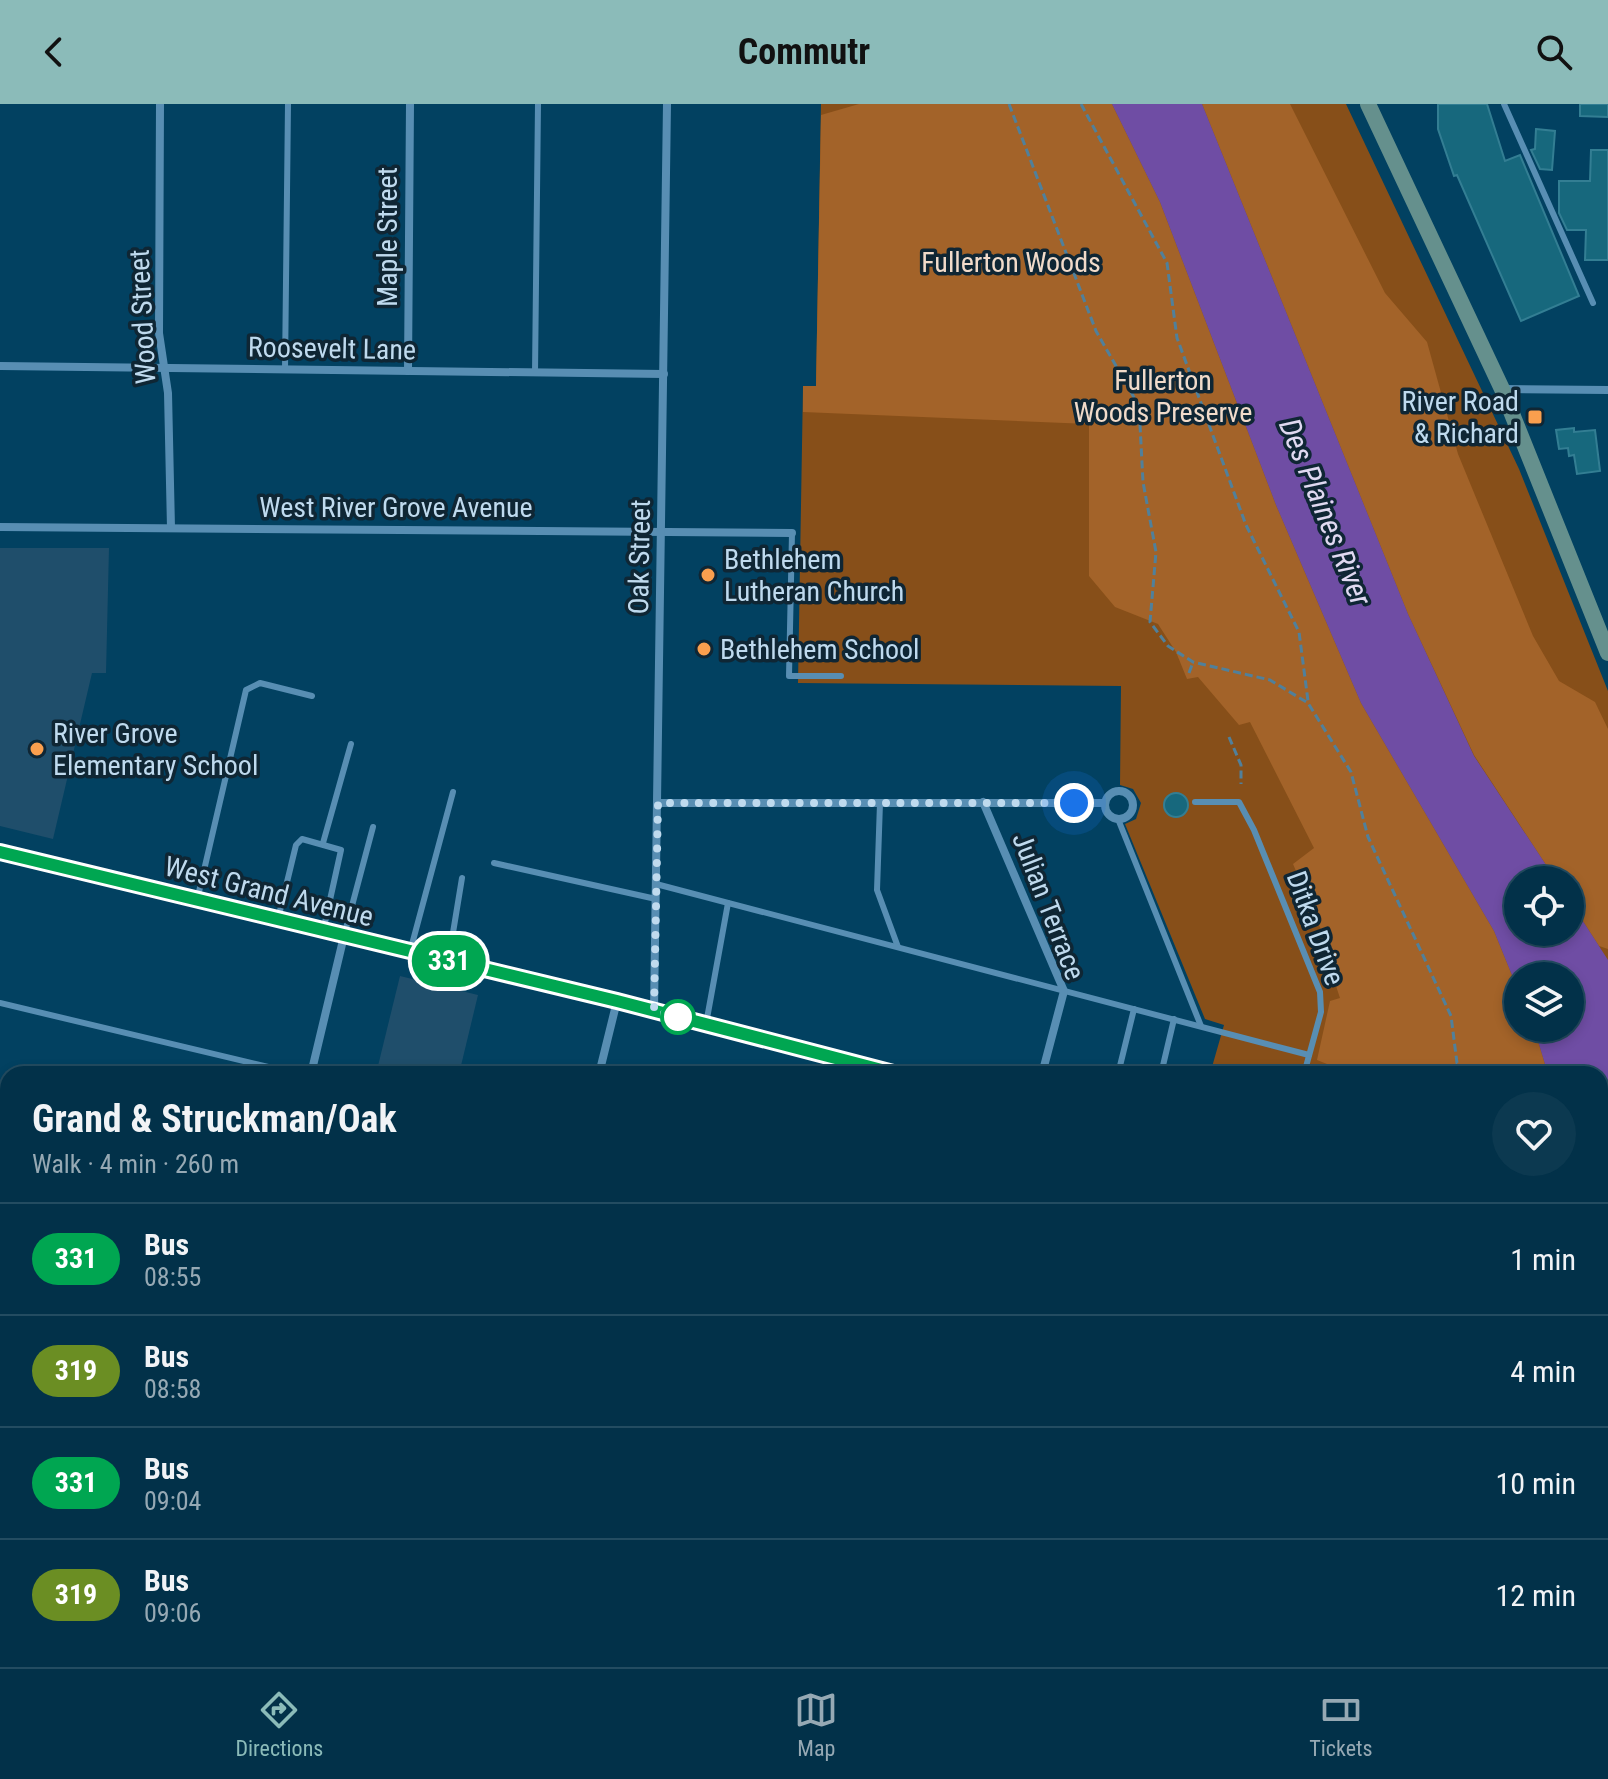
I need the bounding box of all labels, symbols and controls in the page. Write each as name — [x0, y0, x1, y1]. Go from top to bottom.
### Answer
icon: back — [32, 30, 76, 74]
icon: search — [1532, 30, 1576, 74]
text: Commutr — [738, 31, 870, 73]
street label: Maple Street — [371, 167, 404, 307]
park label: Fullerton Woods — [921, 246, 1101, 279]
street label: Wood Street — [122, 249, 163, 385]
street label: Roosevelt Lane — [248, 331, 416, 366]
park label: Fullerton Woods Preserve — [1074, 364, 1252, 429]
place label: River Road & Richard — [1402, 385, 1519, 450]
marker: River Road & Richard — [1526, 408, 1544, 426]
water label: Des Plaines River — [1272, 413, 1379, 611]
street label: West River Grove Avenue — [259, 491, 533, 524]
street label: Oak Street — [622, 499, 657, 615]
place label: Bethlehem Lutheran Church — [724, 543, 904, 608]
marker: Bethlehem Lutheran Church — [699, 566, 717, 584]
place label: Bethlehem School — [720, 633, 919, 666]
marker: Bethlehem School — [695, 640, 713, 658]
place label: River Grove Elementary School — [53, 717, 258, 782]
marker: River Grove Elementary School — [28, 740, 46, 758]
your location — [1054, 783, 1094, 823]
street label: Julian Terrace — [1005, 828, 1092, 984]
street label: West Grand Avenue — [161, 850, 377, 933]
map controls — [1504, 866, 1584, 1042]
button: locate — [1504, 866, 1584, 946]
street label: Ditka Drive — [1280, 867, 1351, 990]
line badge: 331 — [403, 935, 495, 987]
text: 331 — [428, 944, 470, 977]
button: layers — [1504, 962, 1584, 1042]
unlabelled marker — [661, 1000, 695, 1034]
button: heart — [1492, 1092, 1576, 1176]
text: Grand & Struckman/Oak — [32, 1097, 397, 1141]
text: Walk · 4 min · 260 m — [32, 1149, 239, 1179]
text: Bus — [144, 1227, 189, 1262]
text: 331 — [55, 1242, 97, 1275]
text: 1 min — [1510, 1242, 1576, 1277]
text: 08:55 — [144, 1262, 201, 1292]
text: Bus — [144, 1339, 189, 1374]
text: 319 — [55, 1354, 97, 1387]
text: 4 min — [1510, 1354, 1576, 1389]
text: 08:58 — [144, 1374, 201, 1404]
text: Bus — [144, 1451, 189, 1486]
text: 331 — [55, 1466, 97, 1499]
text: 10 min — [1495, 1466, 1576, 1501]
text: 09:04 — [144, 1486, 201, 1516]
text: Bus — [144, 1563, 189, 1598]
text: 319 — [55, 1578, 97, 1611]
text: 12 min — [1495, 1578, 1576, 1613]
text: 09:06 — [144, 1598, 201, 1628]
tab: Directions — [235, 1688, 323, 1761]
tab: Map — [794, 1688, 838, 1761]
tab: Tickets — [1309, 1688, 1373, 1761]

